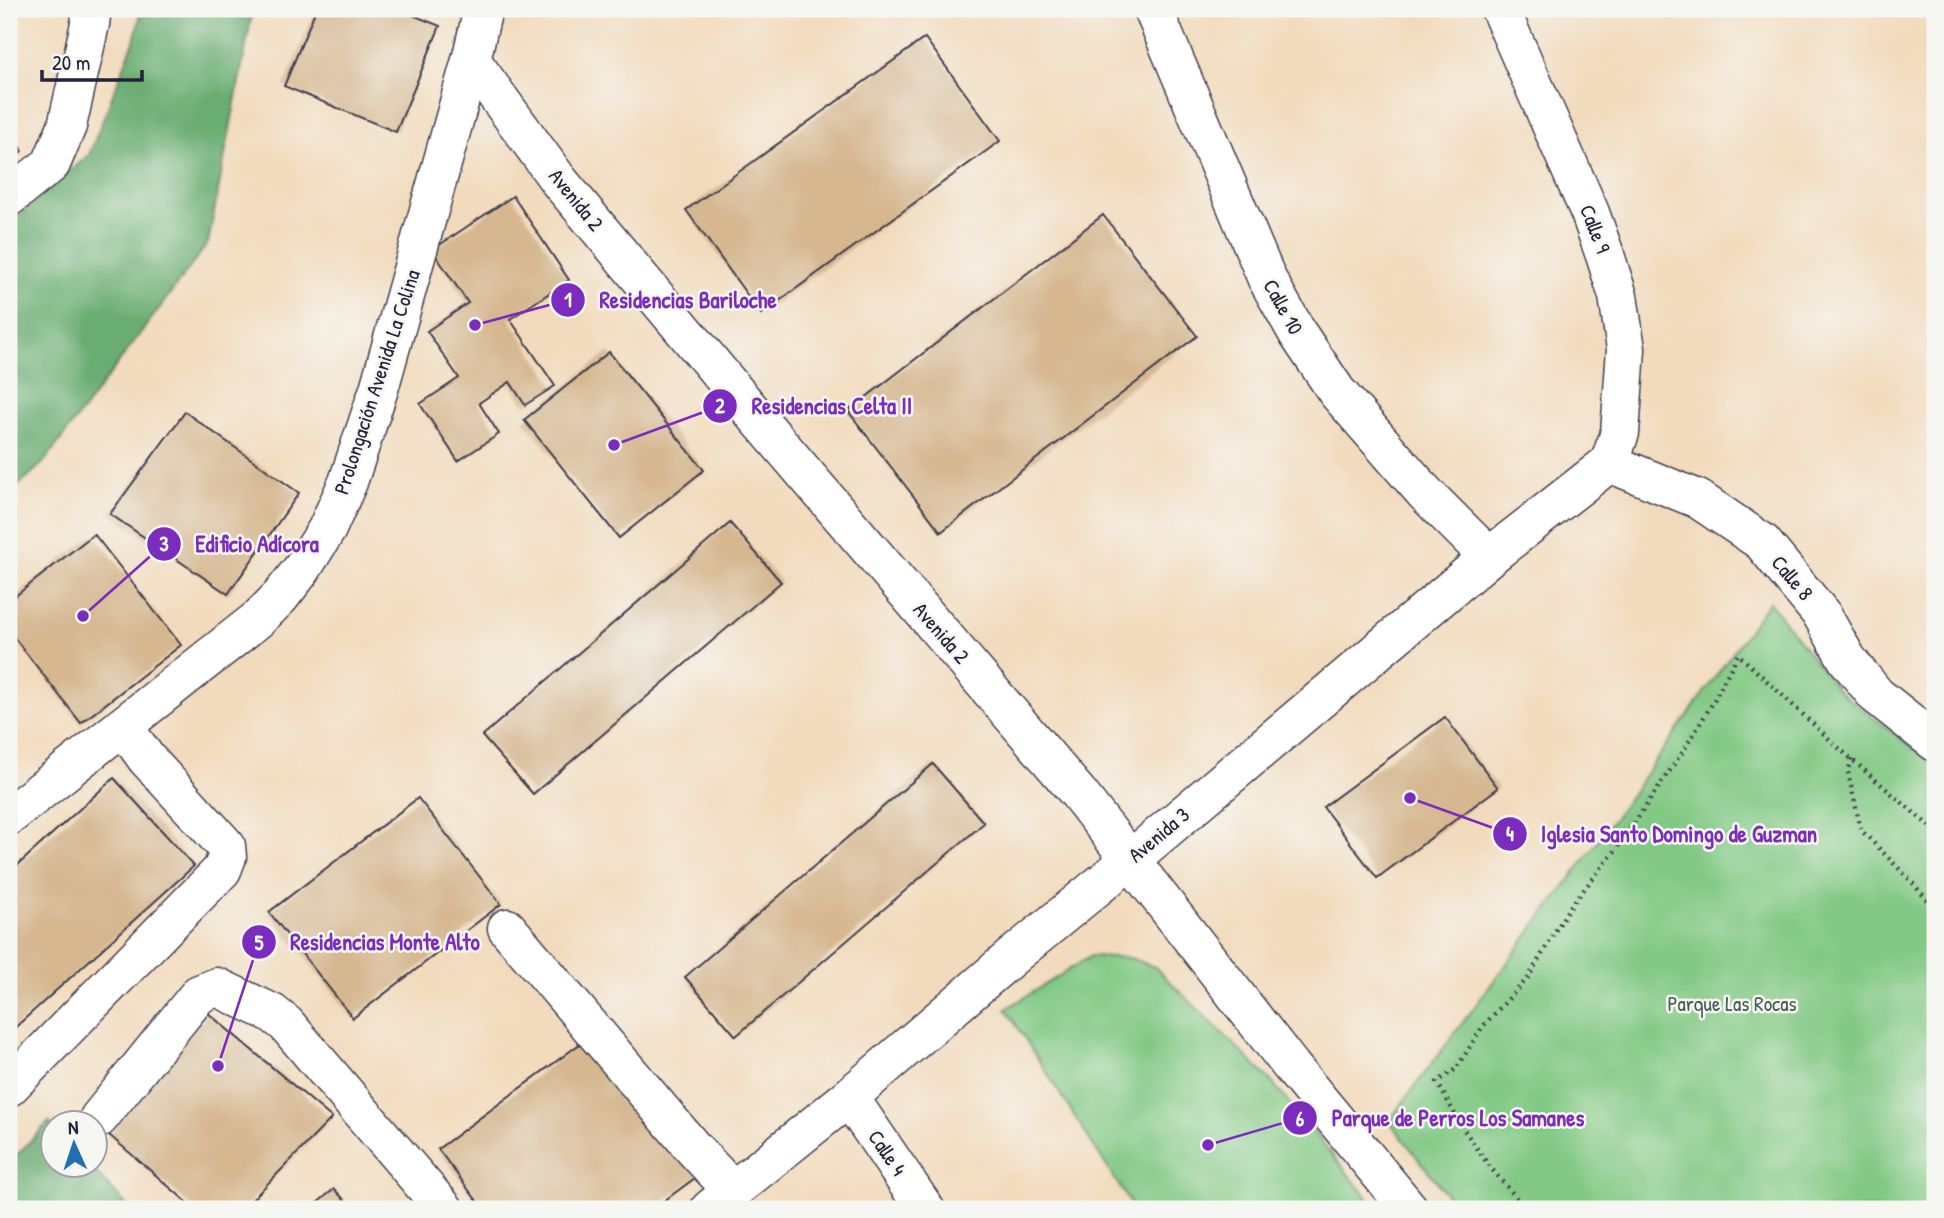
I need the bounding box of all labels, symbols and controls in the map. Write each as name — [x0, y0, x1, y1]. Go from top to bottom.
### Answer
scale bar — [42, 38, 142, 82]
text: 20 m — [52, 48, 90, 77]
street label: Avenida 2 — [542, 162, 611, 237]
street label: Calle 9 — [1573, 200, 1618, 257]
street label: Prolongación Avenida La Colina — [326, 266, 427, 498]
street label: Calle 10 — [1256, 274, 1310, 340]
callout: Residencias Bariloche — [551, 278, 791, 322]
text: Residencias Bariloche — [599, 284, 777, 315]
text: 1 — [564, 285, 572, 314]
callout: Residencias Celta II — [703, 384, 926, 428]
text: Residencias Celta II — [752, 390, 912, 421]
text: 2 — [715, 391, 725, 420]
callout: Edificio Adícora — [146, 522, 333, 566]
text: Edificio Adícora — [195, 528, 319, 559]
text: 3 — [159, 529, 169, 558]
street label: Calle 8 — [1765, 549, 1820, 607]
street label: Avenida 2 — [907, 596, 976, 670]
street label: Avenida 3 — [1122, 800, 1196, 869]
callout: Iglesia Santo Domingo de Guzman — [1492, 812, 1831, 856]
text: Iglesia Santo Domingo de Guzman — [1541, 818, 1817, 850]
text: 4 — [1506, 819, 1514, 848]
callout: Residencias Monte Alto — [241, 920, 494, 964]
text: Residencias Monte Alto — [290, 926, 481, 957]
text: 5 — [255, 928, 264, 957]
park label: Parque Las Rocas — [1667, 989, 1797, 1018]
callout: Parque de Perros Los Samanes — [1283, 1096, 1598, 1140]
text: Parque de Perros Los Samanes — [1332, 1102, 1584, 1134]
text: 6 — [1296, 1104, 1305, 1133]
north arrow — [38, 1110, 108, 1180]
text: N — [67, 1114, 79, 1140]
street label: Calle 4 — [861, 1124, 913, 1182]

